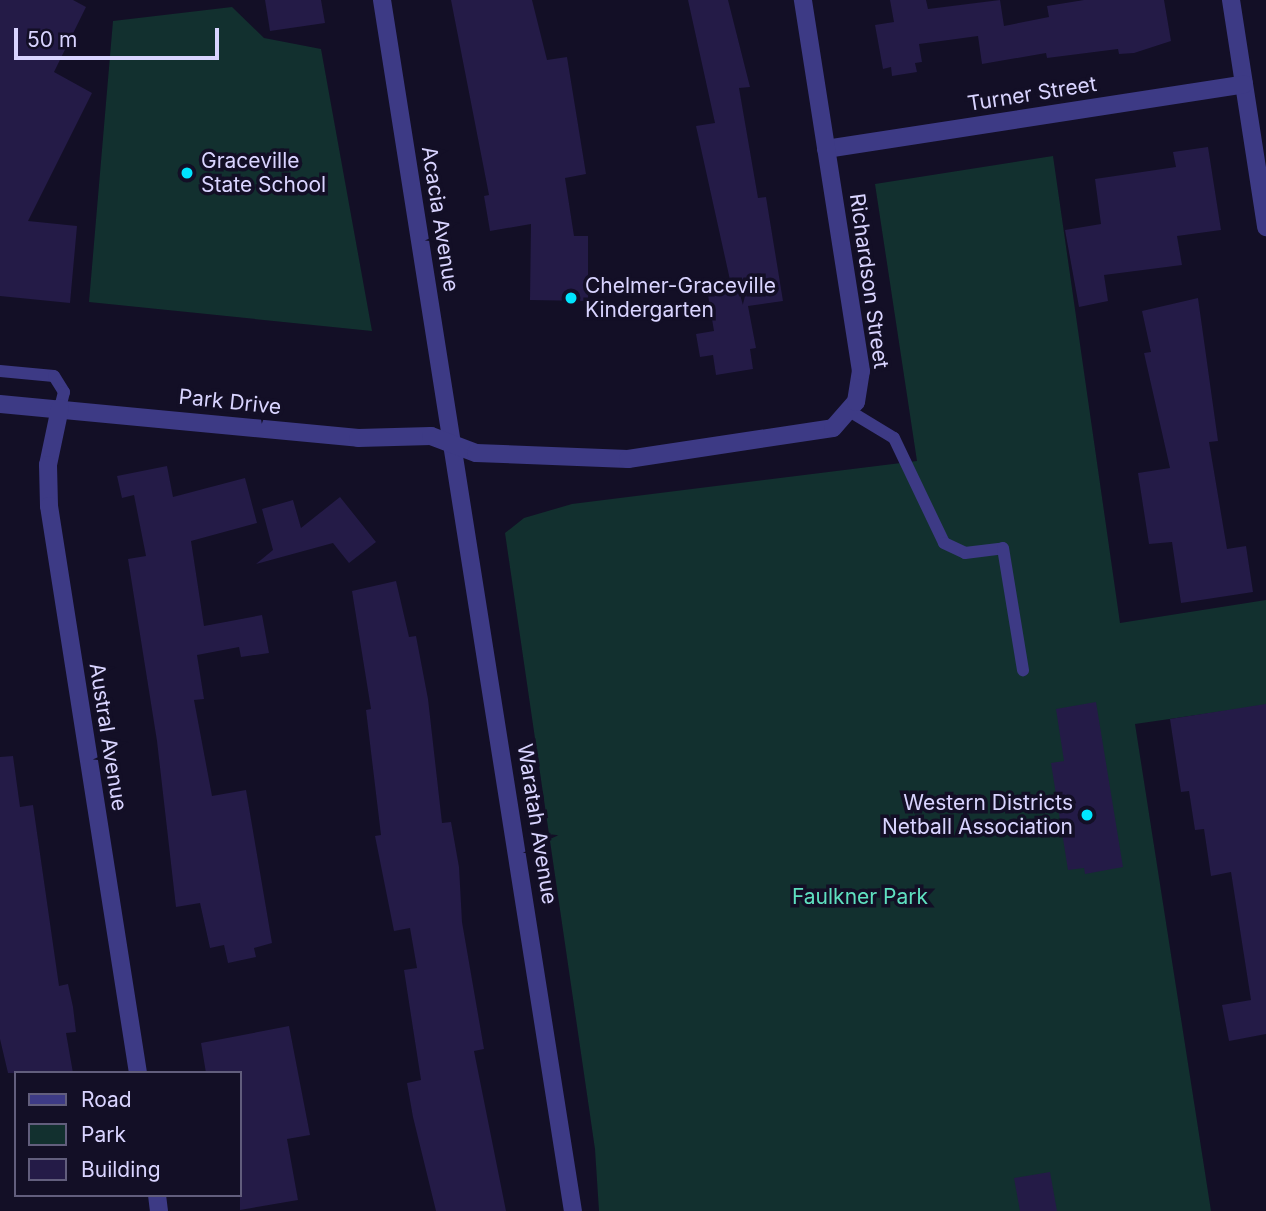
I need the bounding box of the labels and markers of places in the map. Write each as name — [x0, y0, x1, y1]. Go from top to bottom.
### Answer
place label: Graceville State School — [201, 148, 326, 198]
marker: Graceville State School — [179, 165, 195, 181]
place label: Chelmer-Graceville Kindergarten — [585, 273, 776, 323]
marker: Chelmer-Graceville Kindergarten — [563, 290, 579, 306]
place label: Western Districts Netball Association — [882, 790, 1073, 840]
marker: Western Districts Netball Association — [1079, 807, 1095, 823]

